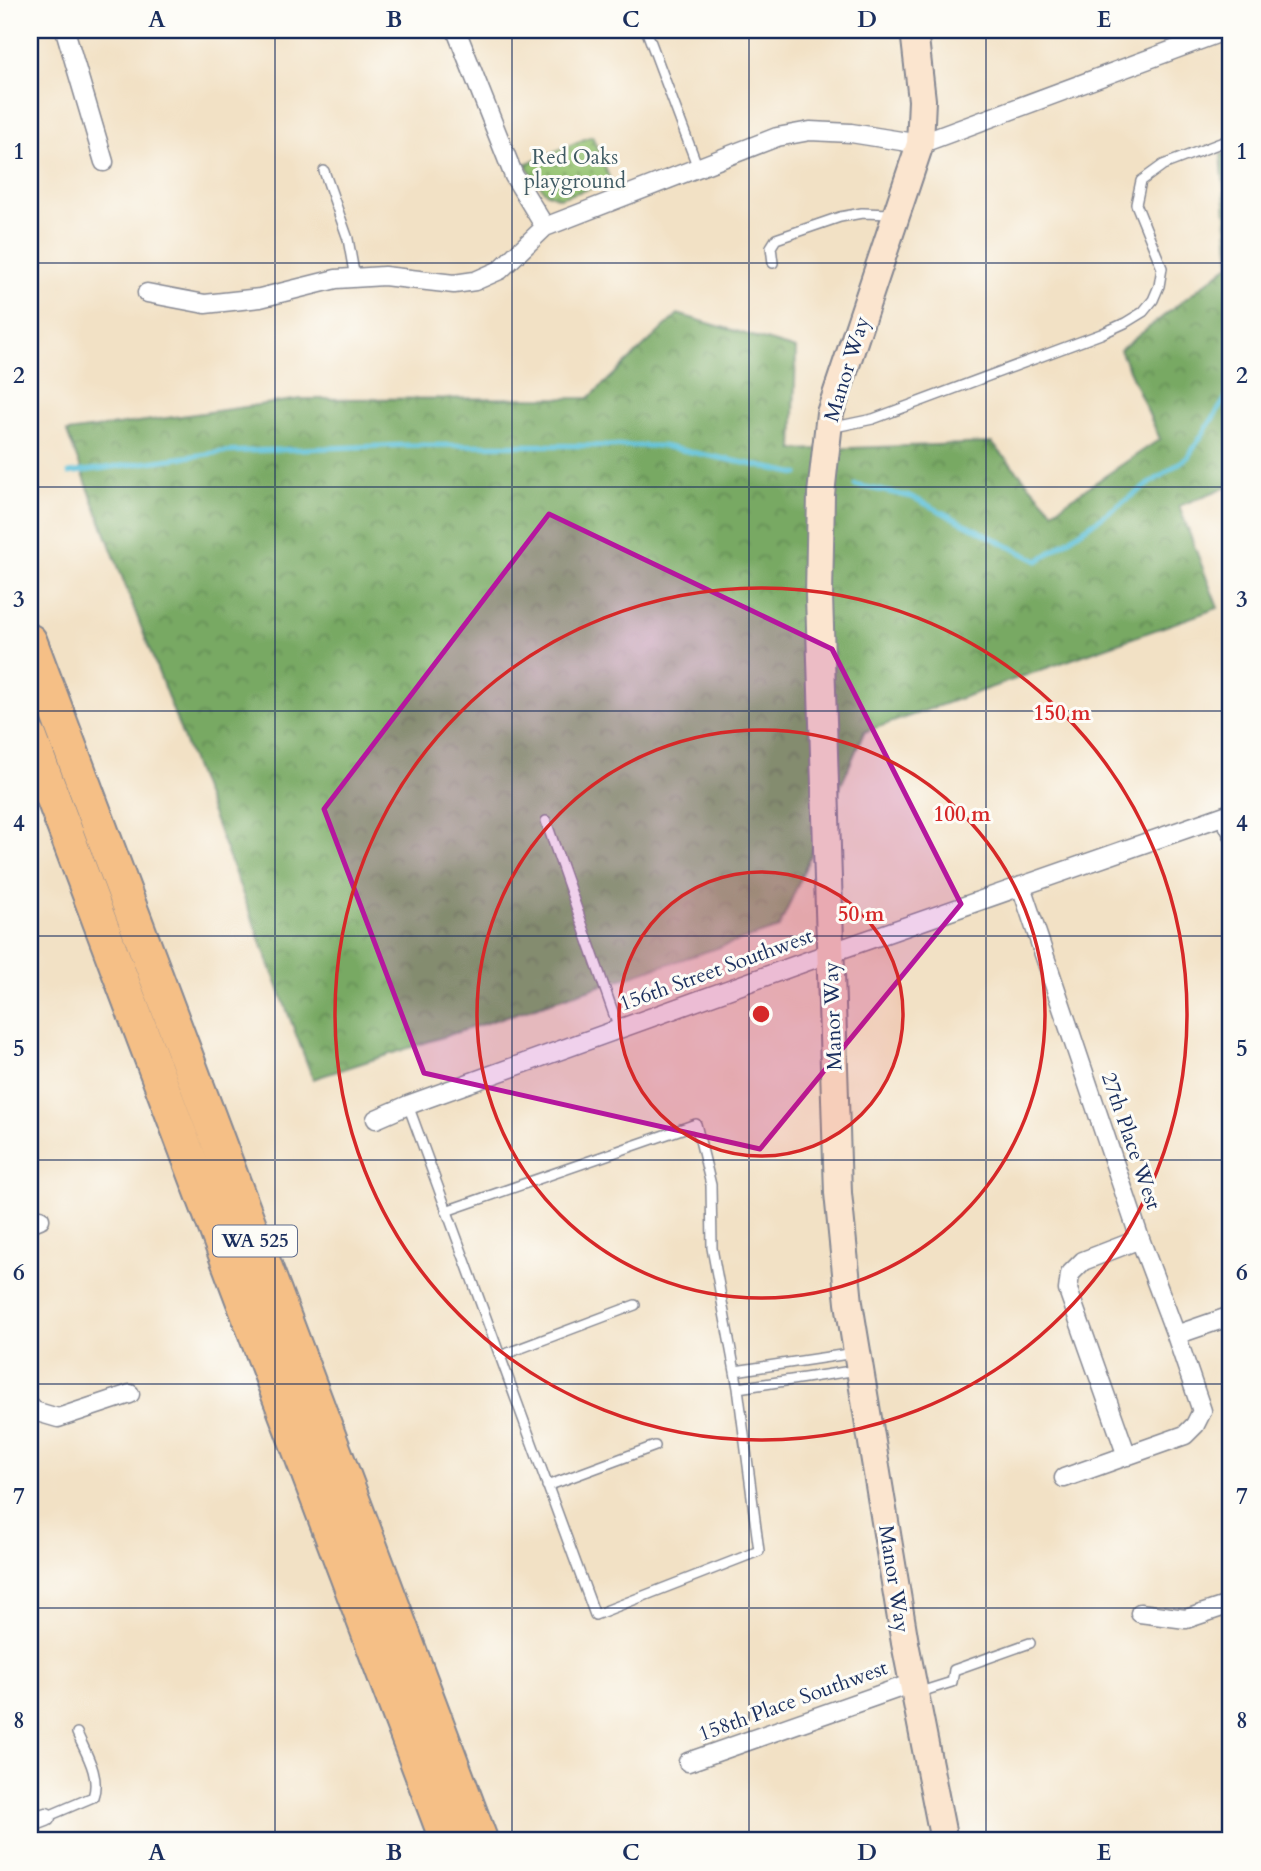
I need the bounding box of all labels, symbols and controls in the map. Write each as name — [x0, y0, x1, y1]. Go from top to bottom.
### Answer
text: A — [148, 4, 166, 35]
text: B — [386, 4, 402, 35]
text: C — [622, 4, 640, 35]
text: D — [857, 4, 877, 35]
text: E — [1097, 4, 1111, 35]
text: 1 — [13, 136, 25, 167]
text: 1 — [1236, 136, 1248, 167]
park label: Red Oaks playground — [524, 143, 626, 196]
street label: Manor Way — [817, 313, 877, 425]
text: 2 — [13, 360, 25, 391]
text: 2 — [1236, 360, 1248, 391]
text: 3 — [13, 584, 25, 615]
text: 3 — [1236, 584, 1248, 615]
text: 150 m — [1033, 699, 1091, 728]
text: 100 m — [933, 800, 991, 829]
text: 4 — [13, 808, 25, 839]
text: 4 — [1236, 808, 1248, 839]
text: 50 m — [838, 900, 885, 929]
street label: 156th Street Southwest — [615, 921, 817, 1018]
street label: Manor Way — [817, 961, 849, 1071]
centre of rings — [749, 1002, 773, 1026]
text: 5 — [13, 1033, 25, 1064]
text: 5 — [1236, 1033, 1248, 1064]
street label: 27th Place West — [1094, 1069, 1168, 1214]
road number: WA 525 — [213, 1226, 297, 1256]
text: 6 — [13, 1257, 25, 1288]
text: 6 — [1236, 1257, 1248, 1288]
text: 7 — [13, 1481, 25, 1512]
text: 7 — [1236, 1481, 1248, 1512]
street label: Manor Way — [871, 1523, 917, 1635]
street label: 158th Place Southwest — [694, 1653, 892, 1749]
text: 8 — [13, 1705, 25, 1736]
text: 8 — [1236, 1705, 1248, 1736]
text: A — [148, 1837, 166, 1868]
text: B — [386, 1837, 402, 1868]
text: C — [622, 1837, 640, 1868]
text: D — [857, 1837, 877, 1868]
text: E — [1097, 1837, 1111, 1868]

